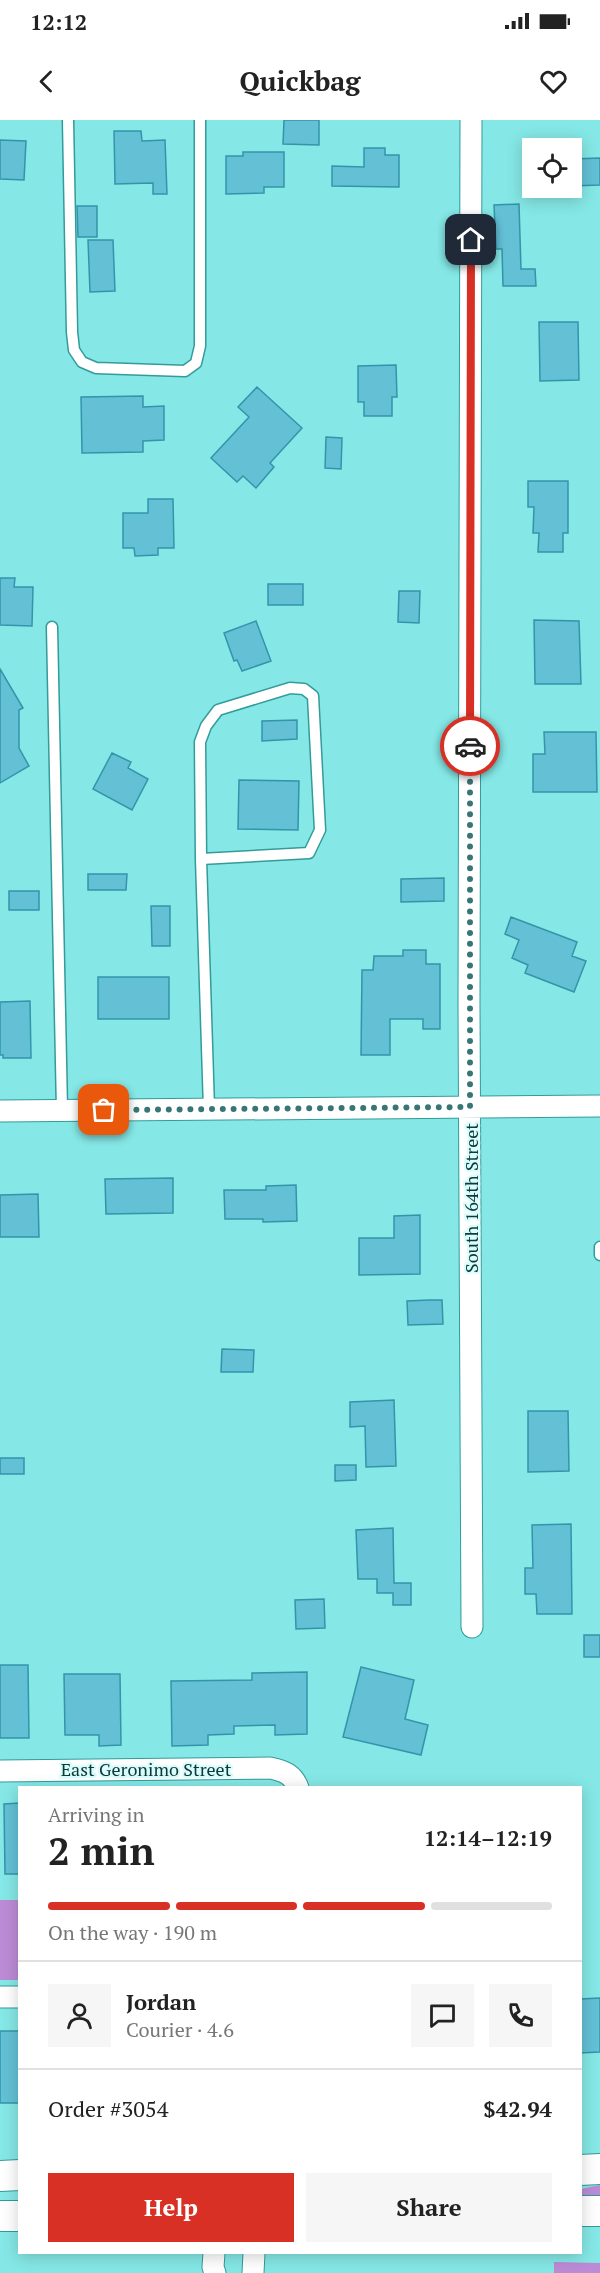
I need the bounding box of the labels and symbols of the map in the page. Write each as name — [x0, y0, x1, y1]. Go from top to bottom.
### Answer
pin — [445, 214, 496, 265]
courier — [440, 716, 500, 776]
pin — [78, 1084, 129, 1135]
street label: South 164th Street — [459, 1123, 483, 1273]
street label: East Geronimo Street — [61, 1757, 232, 1781]

